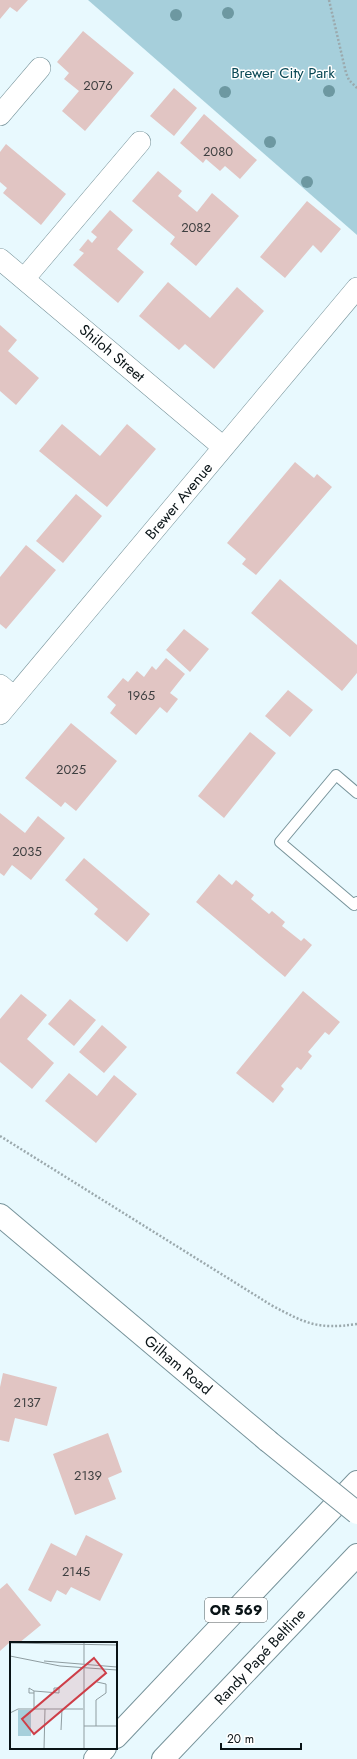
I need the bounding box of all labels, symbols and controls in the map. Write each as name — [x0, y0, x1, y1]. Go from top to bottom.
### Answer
park label: Brewer City Park — [231, 62, 335, 84]
house number: 2076 — [83, 76, 113, 95]
house number: 2080 — [203, 142, 233, 161]
house number: 2082 — [181, 218, 211, 237]
street label: Shiloh Street — [74, 319, 150, 387]
street label: Brewer Avenue — [140, 457, 218, 544]
house number: 1965 — [127, 686, 155, 705]
house number: 2025 — [56, 760, 86, 779]
house number: 2035 — [12, 842, 42, 861]
street label: Gilham Road — [139, 1330, 217, 1400]
house number: 2137 — [14, 1393, 41, 1412]
house number: 2139 — [74, 1466, 102, 1485]
house number: 2145 — [62, 1562, 90, 1581]
road number: OR 569 — [205, 1598, 267, 1622]
street label: Randy Papé Beltline — [209, 1604, 311, 1710]
inset map — [10, 1642, 117, 1749]
scale bar — [221, 1725, 301, 1751]
text: 20 m — [227, 1730, 254, 1748]

